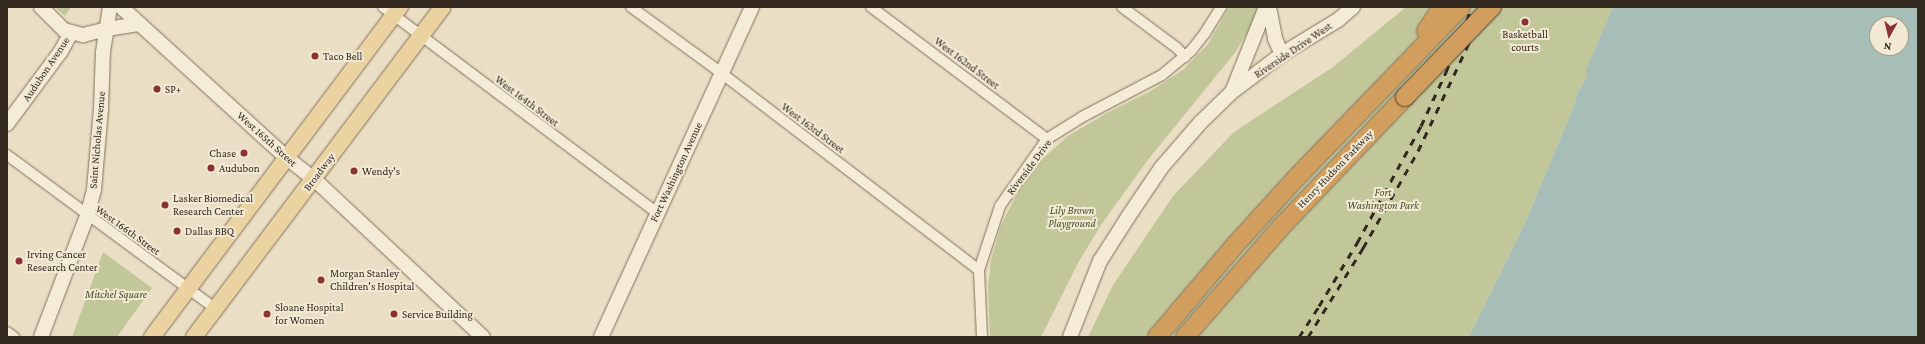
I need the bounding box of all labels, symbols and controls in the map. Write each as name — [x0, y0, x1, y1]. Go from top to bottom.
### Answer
north arrow — [1869, 16, 1909, 56]
marker: Basketball courts — [1520, 17, 1530, 27]
street label: Riverside Drive West — [1252, 19, 1334, 81]
place label: Basketball courts — [1502, 28, 1548, 54]
street label: Audubon Avenue — [20, 34, 72, 104]
street label: West 162nd Street — [932, 34, 1002, 92]
text: N — [1883, 40, 1892, 53]
place label: Taco Bell — [323, 49, 362, 63]
marker: Taco Bell — [310, 51, 320, 61]
street label: West 164th Street — [492, 73, 562, 129]
place label: SP+ — [165, 82, 181, 96]
marker: SP+ — [152, 84, 162, 94]
street label: Saint Nicholas Avenue — [86, 91, 108, 189]
street label: West 163rd Street — [779, 100, 847, 156]
street label: West 165th Street — [234, 109, 300, 169]
street label: Fort Washington Avenue — [647, 120, 705, 224]
street label: Henry Hudson Parkway — [1294, 127, 1376, 211]
street label: Riverside Drive — [1004, 137, 1054, 197]
place label: Chase — [209, 146, 236, 160]
marker: Chase — [239, 148, 249, 158]
street label: Broadway — [300, 150, 338, 194]
place label: Audubon — [219, 161, 260, 175]
marker: Audubon — [206, 163, 216, 173]
place label: Wendy's — [362, 164, 400, 178]
marker: Wendy's — [349, 166, 359, 176]
park label: Fort Washington Park — [1347, 186, 1419, 212]
place label: Lasker Biomedical Research Center — [173, 192, 253, 218]
marker: Lasker Biomedical Research Center — [160, 200, 170, 210]
street label: West 166th Street — [93, 202, 163, 258]
park label: Lily Brown Playground — [1048, 204, 1096, 230]
place label: Dallas BBQ — [185, 224, 234, 238]
marker: Dallas BBQ — [172, 226, 182, 236]
place label: Irving Cancer Research Center — [27, 248, 98, 274]
marker: Irving Cancer Research Center — [14, 256, 24, 266]
place label: Morgan Stanley Children's Hospital — [330, 267, 414, 293]
marker: Morgan Stanley Children's Hospital — [315, 274, 327, 286]
park label: Mitchel Square — [85, 287, 147, 301]
place label: Sloane Hospital for Women — [275, 301, 344, 327]
place label: Service Building — [402, 307, 473, 321]
marker: Sloane Hospital for Women — [262, 309, 272, 319]
marker: Service Building — [389, 309, 399, 319]

